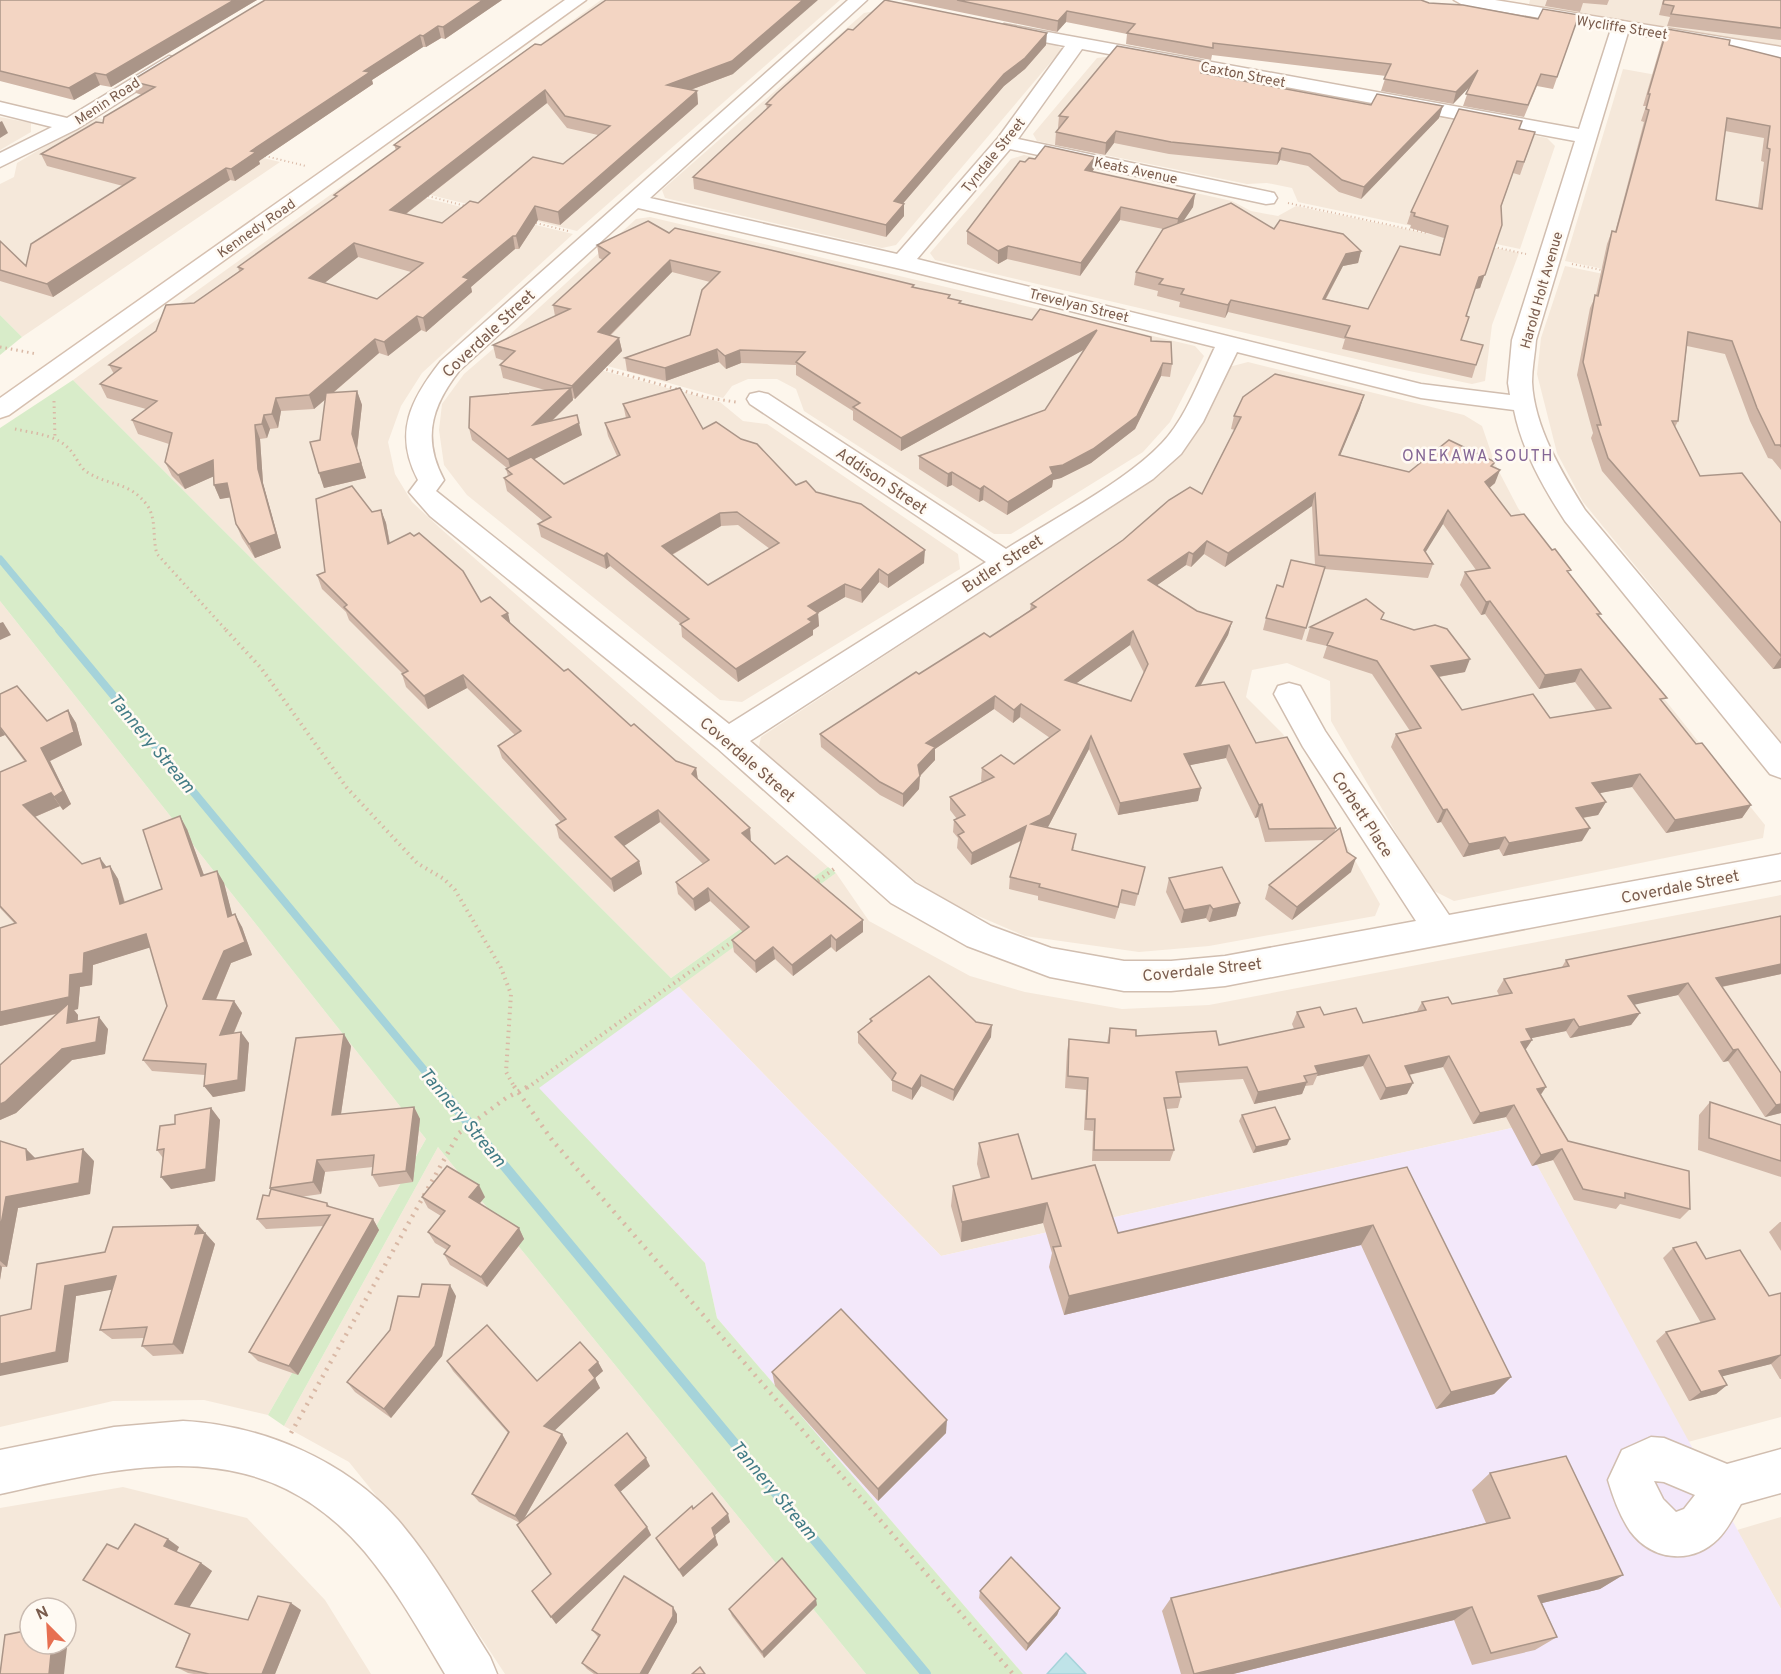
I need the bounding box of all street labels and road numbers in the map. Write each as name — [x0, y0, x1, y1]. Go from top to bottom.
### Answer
street label: Wycliffe Street — [1575, 13, 1669, 44]
street label: Caxton Street — [1199, 59, 1287, 92]
street label: Menin Road — [72, 75, 143, 130]
street label: Tyndale Street — [959, 115, 1030, 197]
street label: Keats Avenue — [1092, 154, 1179, 189]
street label: Kennedy Road — [215, 196, 299, 262]
street label: Harold Holt Avenue — [1518, 230, 1567, 351]
street label: Coverdale Street — [439, 286, 540, 383]
street label: Trevelyan Street — [1027, 286, 1130, 327]
street label: Addison Street — [831, 444, 930, 520]
street label: Butler Street — [959, 531, 1047, 598]
street label: Coverdale Street — [695, 714, 799, 807]
street label: Corbett Place — [1326, 768, 1397, 862]
street label: Coverdale Street — [1620, 867, 1741, 909]
street label: Coverdale Street — [1141, 955, 1263, 987]

